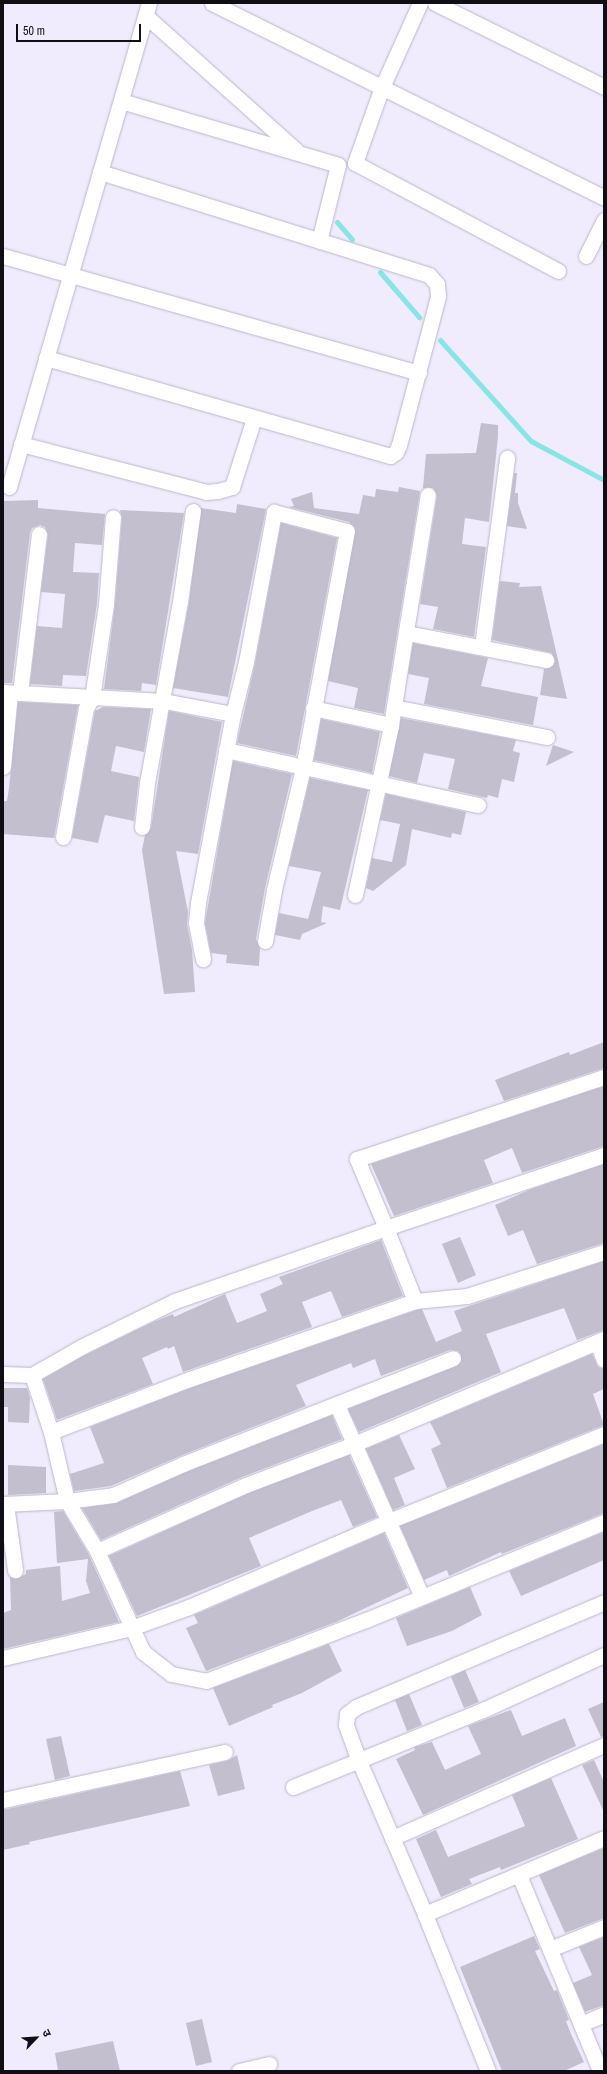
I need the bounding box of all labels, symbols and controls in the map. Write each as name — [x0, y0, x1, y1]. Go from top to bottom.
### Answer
scale bar — [18, 16, 143, 42]
text: 50 m — [23, 23, 45, 39]
north arrow — [16, 2018, 56, 2058]
text: उ — [39, 2027, 55, 2039]

